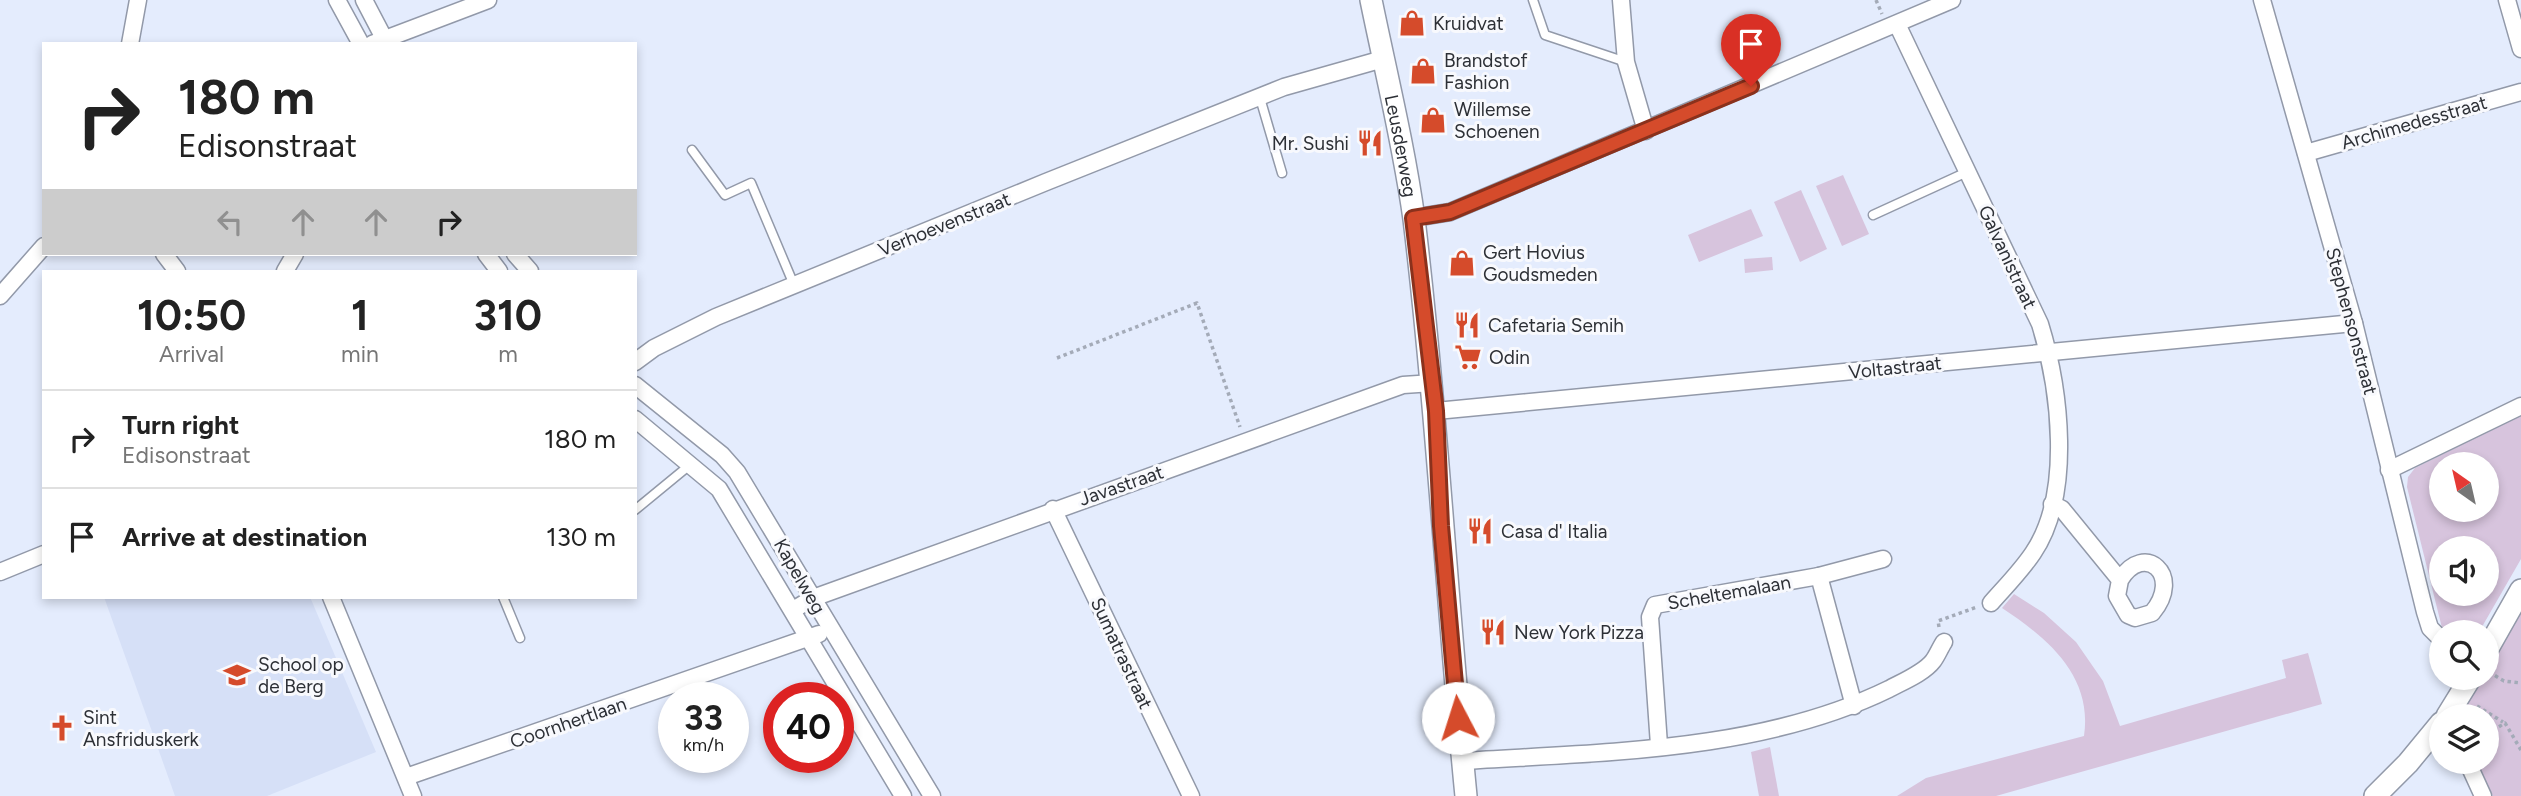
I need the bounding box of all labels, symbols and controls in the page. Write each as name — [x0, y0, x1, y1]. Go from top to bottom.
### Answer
shop icon: Kruidvat — [1397, 8, 1427, 38]
place label: Kruidvat — [1433, 12, 1504, 35]
pin — [1721, 14, 1781, 86]
icon: arrive — [1732, 25, 1770, 63]
place label: Brandstof Fashion — [1444, 49, 1527, 94]
shop icon: Brandstof Fashion — [1408, 56, 1438, 86]
text: 180 m — [178, 67, 315, 126]
icon: right — [63, 70, 154, 161]
street label: Archimedesstraat — [2339, 91, 2490, 154]
street label: Leusderweg — [1380, 93, 1422, 199]
place label: Willemse Schoenen — [1454, 98, 1540, 143]
shop icon: Willemse Schoenen — [1418, 105, 1448, 135]
text: Edisonstraat — [178, 127, 357, 165]
restaurant icon: Mr. Sushi — [1355, 128, 1385, 158]
place label: Mr. Sushi — [1272, 132, 1349, 155]
street label: Verhoevenstraat — [875, 187, 1014, 261]
street label: Galvanistraat — [1974, 202, 2042, 313]
icon: left — [211, 203, 249, 241]
icon: ahead — [284, 203, 322, 241]
icon: ahead — [357, 203, 395, 241]
icon: right — [430, 203, 468, 241]
place label: Gert Hovius Goudsmeden — [1483, 241, 1598, 286]
street label: Stephensonstraat — [2321, 245, 2382, 397]
shop icon: Gert Hovius Goudsmeden — [1447, 248, 1477, 278]
text: 10:50 — [137, 290, 246, 341]
text: 1 — [351, 290, 369, 341]
text: 310 — [474, 290, 542, 341]
restaurant icon: Cafetaria Semih — [1452, 310, 1482, 340]
place label: Cafetaria Semih — [1488, 314, 1624, 337]
text: Arrival — [159, 340, 224, 368]
text: min — [341, 340, 379, 368]
text: m — [498, 340, 518, 368]
supermarket icon: Odin — [1453, 342, 1483, 372]
place label: Odin — [1489, 346, 1530, 369]
street label: Voltastraat — [1847, 351, 1943, 384]
text: Turn right — [122, 409, 239, 441]
icon: right — [63, 420, 101, 458]
text: 180 m — [544, 423, 616, 455]
text: Edisonstraat — [122, 441, 251, 469]
north arrow — [2429, 452, 2499, 522]
map controls — [2429, 452, 2499, 774]
street label: Javastraat — [1076, 460, 1166, 511]
restaurant icon: Casa d' Italia — [1465, 516, 1495, 546]
icon: arrive — [63, 518, 101, 556]
place label: Casa d' Italia — [1501, 520, 1608, 543]
text: Arrive at destination — [122, 521, 367, 553]
text: 130 m — [546, 521, 616, 553]
street label: Kapelweg — [769, 535, 830, 618]
button: sound — [2429, 536, 2499, 606]
street label: Scheltemalaan — [1666, 570, 1792, 615]
street label: Sumatrastraat — [1086, 594, 1157, 713]
restaurant icon: New York Pizza — [1478, 617, 1508, 647]
button: search — [2429, 620, 2499, 690]
place label: New York Pizza — [1514, 621, 1644, 644]
place label: School op de Berg — [258, 653, 344, 698]
school or university icon: School op de Berg — [222, 660, 252, 690]
position arrow — [1421, 681, 1495, 755]
speed limit sign: 40 — [763, 682, 854, 773]
street label: Coornhertlaan — [507, 692, 629, 753]
text: 33 — [684, 697, 723, 739]
button: layers — [2429, 704, 2499, 774]
place label: Sint Ansfriduskerk — [83, 706, 200, 751]
church icon: Sint Ansfriduskerk — [47, 713, 77, 743]
text: km/h — [683, 734, 724, 756]

